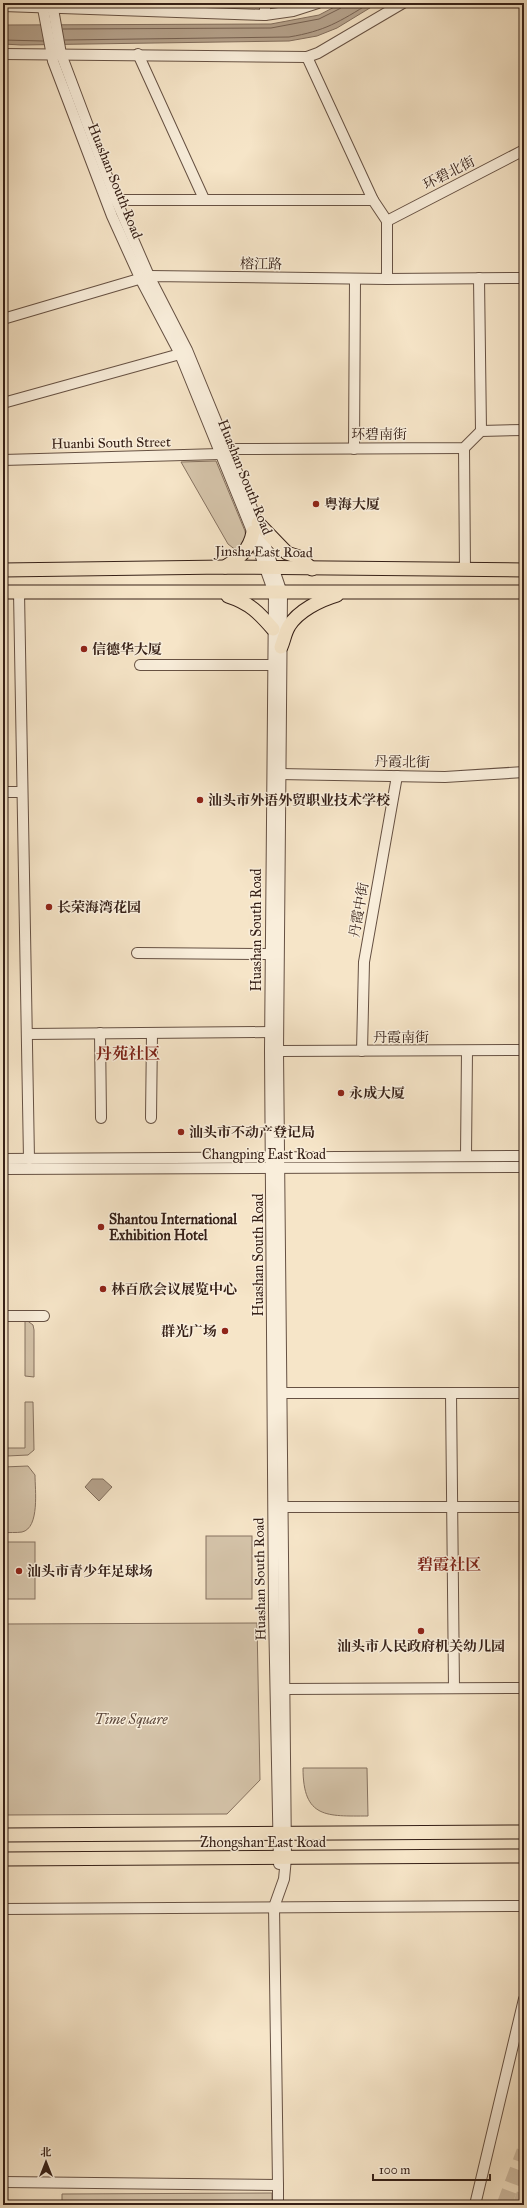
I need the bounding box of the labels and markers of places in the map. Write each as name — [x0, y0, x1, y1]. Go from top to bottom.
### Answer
place label: 粤海大厦 — [324, 496, 380, 513]
marker: 粤海大厦 — [311, 499, 321, 509]
place label: 信德华大厦 — [92, 641, 162, 658]
marker: 信德华大厦 — [79, 644, 89, 654]
place label: 汕头市外语外贸职业技术学校 — [208, 792, 390, 809]
marker: 汕头市外语外贸职业技术学校 — [195, 795, 205, 805]
place label: 长荣海湾花园 — [57, 899, 141, 916]
marker: 长荣海湾花园 — [44, 902, 54, 912]
place label: 永成大厦 — [349, 1085, 405, 1102]
marker: 永成大厦 — [336, 1088, 346, 1098]
place label: 汕头市不动产登记局 — [189, 1124, 315, 1141]
marker: 汕头市不动产登记局 — [176, 1127, 186, 1137]
place label: Shantou International Exhibition Hotel — [109, 1211, 238, 1244]
marker: Shantou International Exhibition Hotel — [96, 1222, 106, 1232]
place label: 林百欣会议展览中心 — [111, 1281, 237, 1298]
marker: 林百欣会议展览中心 — [98, 1284, 108, 1294]
place label: 群光广场 — [161, 1323, 217, 1340]
marker: 群光广场 — [220, 1326, 230, 1336]
place label: 汕头市青少年足球场 — [27, 1563, 153, 1580]
marker: 汕头市青少年足球场 — [14, 1566, 24, 1576]
marker: 汕头市人民政府机关幼儿园 — [416, 1626, 426, 1636]
place label: 汕头市人民政府机关幼儿园 — [337, 1638, 505, 1655]

